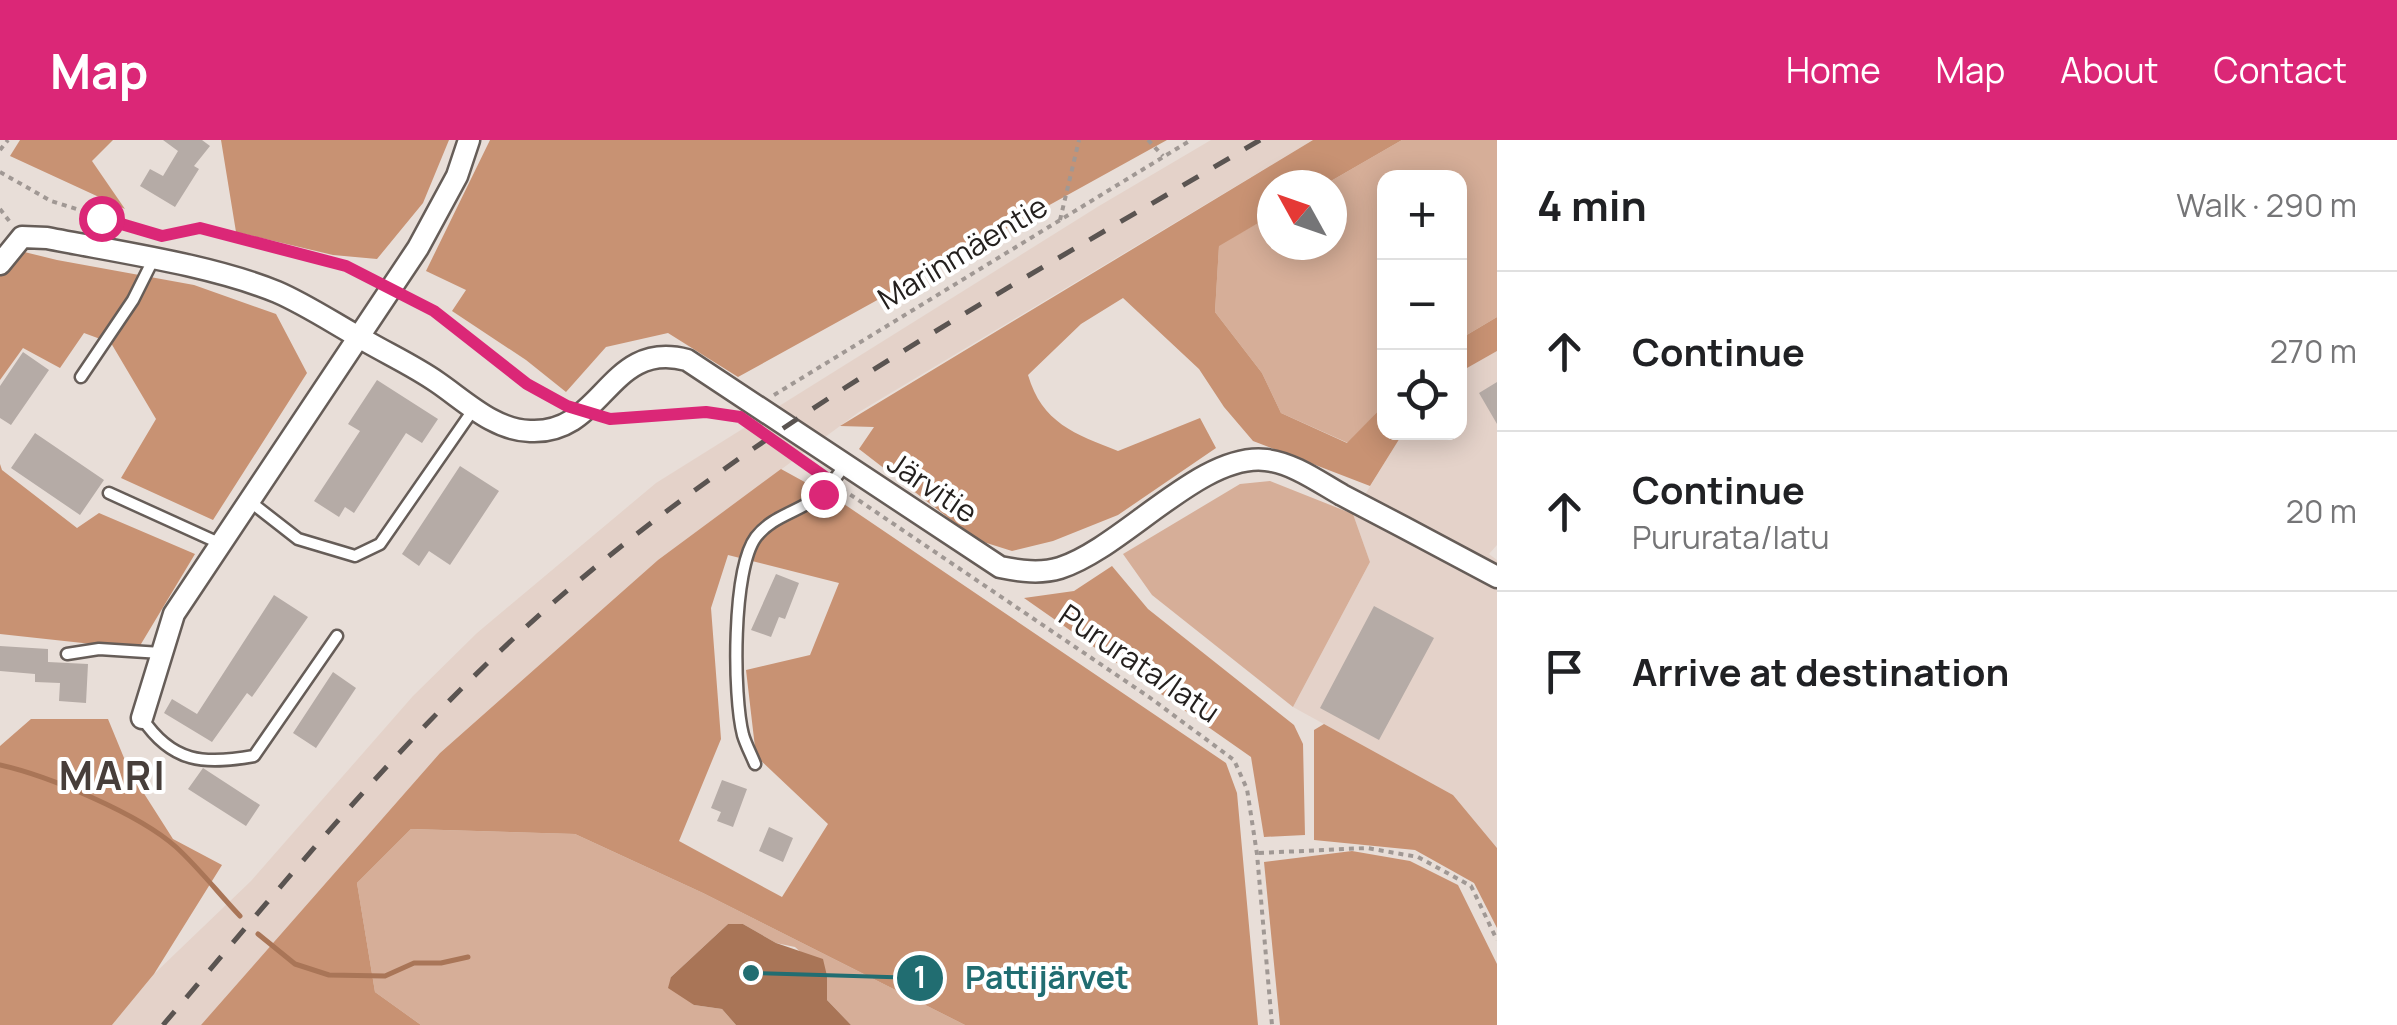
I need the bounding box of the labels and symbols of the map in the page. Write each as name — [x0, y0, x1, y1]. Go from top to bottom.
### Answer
north arrow — [1257, 170, 1347, 260]
street label: Marinmäentie — [870, 185, 1055, 318]
route start — [79, 196, 125, 242]
street label: Järvitie — [880, 442, 986, 532]
route end — [801, 472, 847, 518]
street label: Pururata/latu — [1052, 594, 1228, 732]
district label: MARI — [59, 747, 167, 802]
callout: Pattijärvet — [895, 947, 1149, 1009]
text: Pattijärvet — [965, 955, 1129, 999]
text: 1 — [913, 956, 927, 997]

